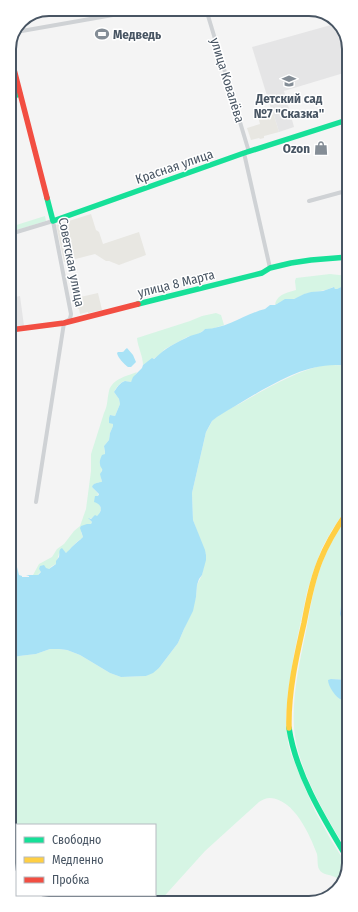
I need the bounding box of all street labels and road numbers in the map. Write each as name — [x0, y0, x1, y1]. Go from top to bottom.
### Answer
street label: улица Ковалёва — [208, 36, 248, 124]
street label: Красная улица — [133, 146, 215, 187]
street label: Советская улица — [55, 216, 88, 308]
street label: улица 8 Марта — [136, 267, 216, 300]

